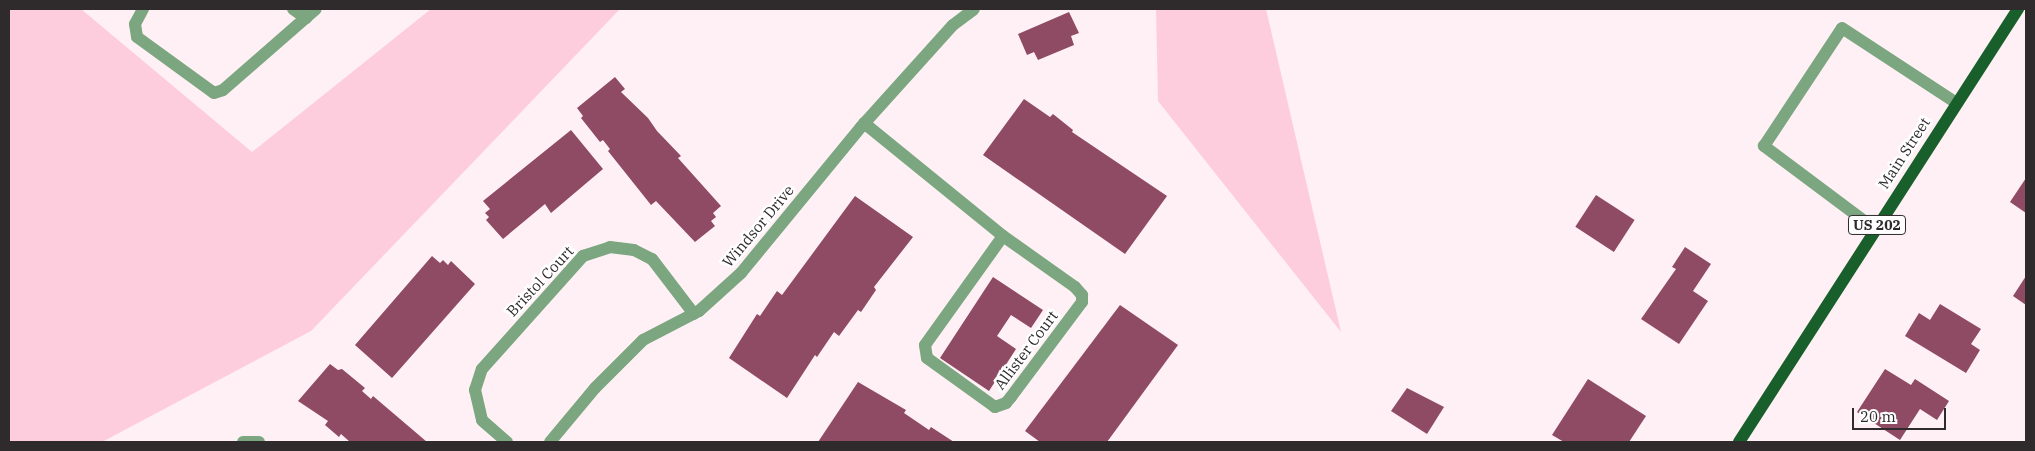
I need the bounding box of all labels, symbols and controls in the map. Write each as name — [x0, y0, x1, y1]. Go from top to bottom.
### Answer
street label: Main Street — [1874, 114, 1934, 192]
street label: Windsor Drive — [718, 181, 798, 271]
road number: US 202 — [1847, 214, 1907, 236]
street label: Bristol Court — [503, 242, 577, 320]
street label: Allister Court — [991, 307, 1061, 393]
scale bar — [1855, 398, 1949, 430]
text: 20 m — [1860, 407, 1896, 426]

